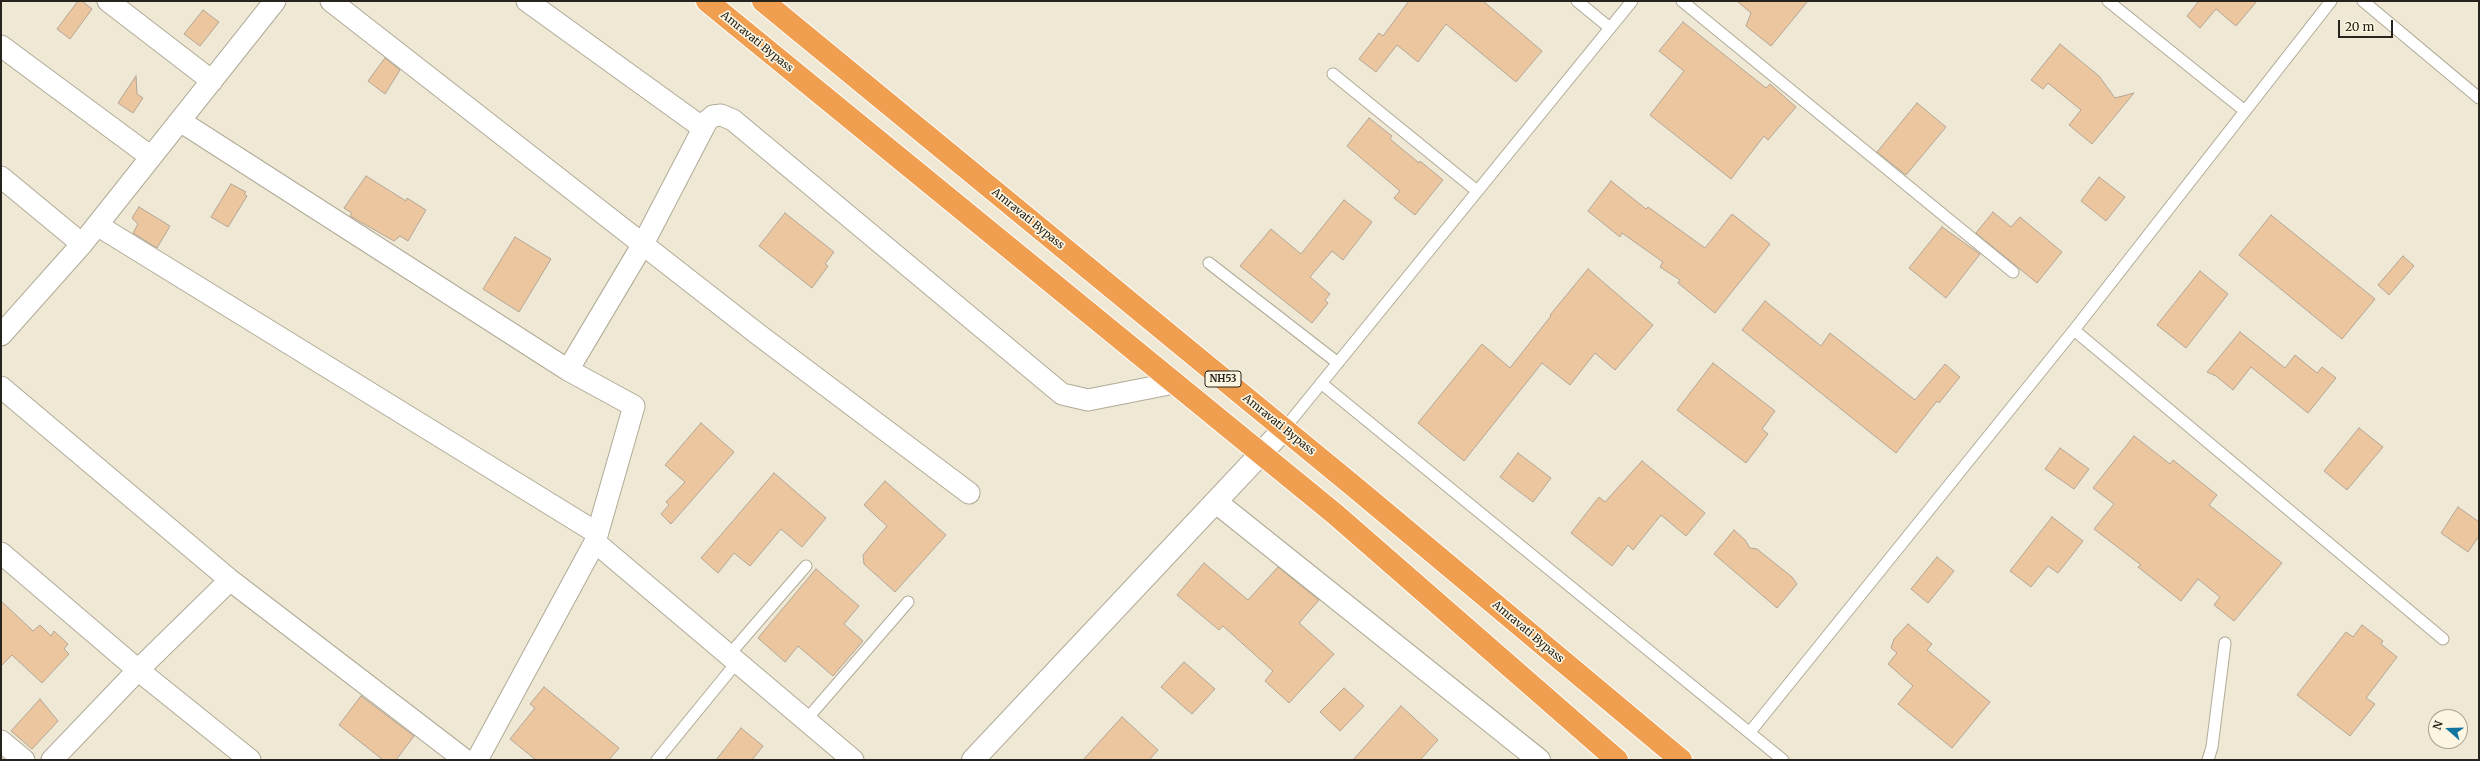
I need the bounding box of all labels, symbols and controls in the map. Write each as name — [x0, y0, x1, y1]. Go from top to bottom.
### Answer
street label: Amravati Bypass — [718, 9, 796, 75]
scale bar — [2340, 12, 2395, 38]
text: 20 m — [2345, 19, 2374, 34]
street label: Amravati Bypass — [989, 186, 1067, 252]
road number: NH53 — [1205, 371, 1241, 387]
street label: Amravati Bypass — [1240, 392, 1318, 458]
street label: Amravati Bypass — [1490, 598, 1566, 666]
north arrow — [2428, 709, 2468, 749]
text: N — [2430, 719, 2446, 732]

